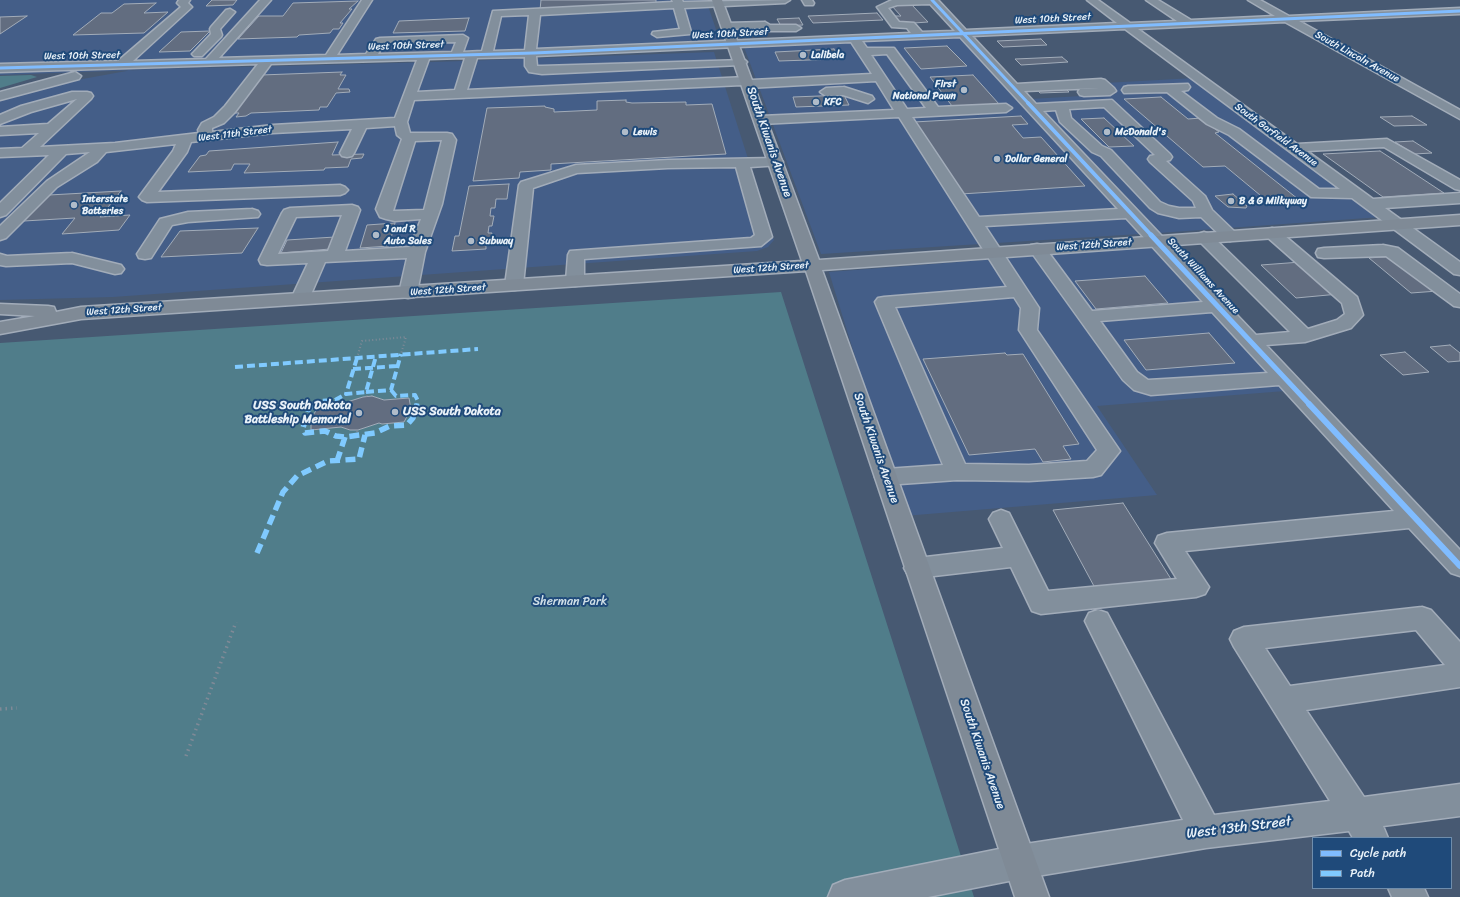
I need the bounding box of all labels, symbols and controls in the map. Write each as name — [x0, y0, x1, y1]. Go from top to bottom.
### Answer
street label: West 10th Street — [1015, 11, 1091, 27]
street label: West 10th Street — [692, 26, 768, 42]
street label: South Lincoln Avenue — [1313, 29, 1401, 85]
street label: West 10th Street — [368, 39, 444, 53]
street label: West 10th Street — [44, 49, 120, 63]
place label: Lalibela — [811, 49, 844, 61]
marker: Lalibela — [798, 50, 808, 60]
place label: First National Pawn — [893, 78, 956, 102]
street label: South Kiwanis Avenue — [743, 85, 795, 199]
marker: First National Pawn — [959, 85, 969, 95]
place label: KFC — [824, 96, 842, 108]
marker: KFC — [811, 97, 821, 107]
street label: South Garfield Avenue — [1232, 101, 1320, 169]
street label: West 11th Street — [197, 124, 273, 144]
place label: Lewis — [633, 126, 657, 138]
place label: McDonald's — [1115, 126, 1166, 138]
marker: Lewis — [620, 127, 630, 137]
marker: McDonald's — [1102, 127, 1112, 137]
place label: Dollar General — [1005, 153, 1067, 165]
marker: Dollar General — [992, 154, 1002, 164]
place label: Interstate Batteries — [82, 193, 128, 216]
place label: B & G Milkyway — [1239, 195, 1307, 207]
marker: B & G Milkyway — [1226, 196, 1236, 206]
marker: Interstate Batteries — [69, 200, 79, 210]
place label: J and R Auto Sales — [384, 223, 432, 246]
marker: J and R Auto Sales — [371, 230, 381, 240]
place label: Subway — [479, 235, 513, 247]
street label: South Williams Avenue — [1165, 235, 1241, 317]
marker: Subway — [466, 236, 476, 246]
street label: West 12th Street — [1056, 236, 1132, 254]
street label: West 12th Street — [733, 259, 809, 277]
street label: West 12th Street — [410, 281, 486, 299]
street label: West 12th Street — [86, 301, 162, 319]
street label: South Kiwanis Avenue — [850, 391, 902, 505]
place label: USS South Dakota Battleship Memorial — [244, 399, 351, 427]
place label: USS South Dakota — [403, 405, 501, 419]
marker: USS South Dakota — [390, 407, 400, 417]
marker: USS South Dakota Battleship Memorial — [354, 408, 364, 418]
park label: Sherman Park — [533, 595, 607, 609]
street label: South Kiwanis Avenue — [956, 697, 1008, 811]
street label: West 13th Street — [1186, 813, 1292, 843]
legend — [1312, 837, 1452, 889]
text: Cycle path — [1350, 842, 1406, 864]
text: Path — [1350, 862, 1375, 884]

